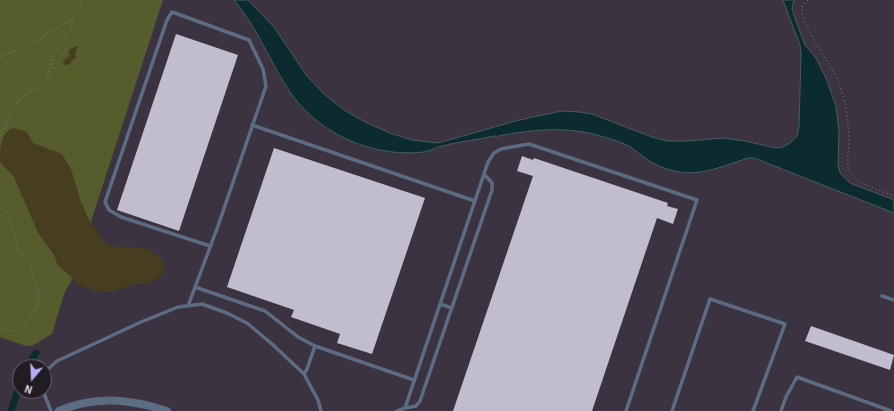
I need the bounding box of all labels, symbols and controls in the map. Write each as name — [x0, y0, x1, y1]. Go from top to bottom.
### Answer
north arrow — [12, 359, 52, 399]
text: N — [23, 383, 34, 397]

